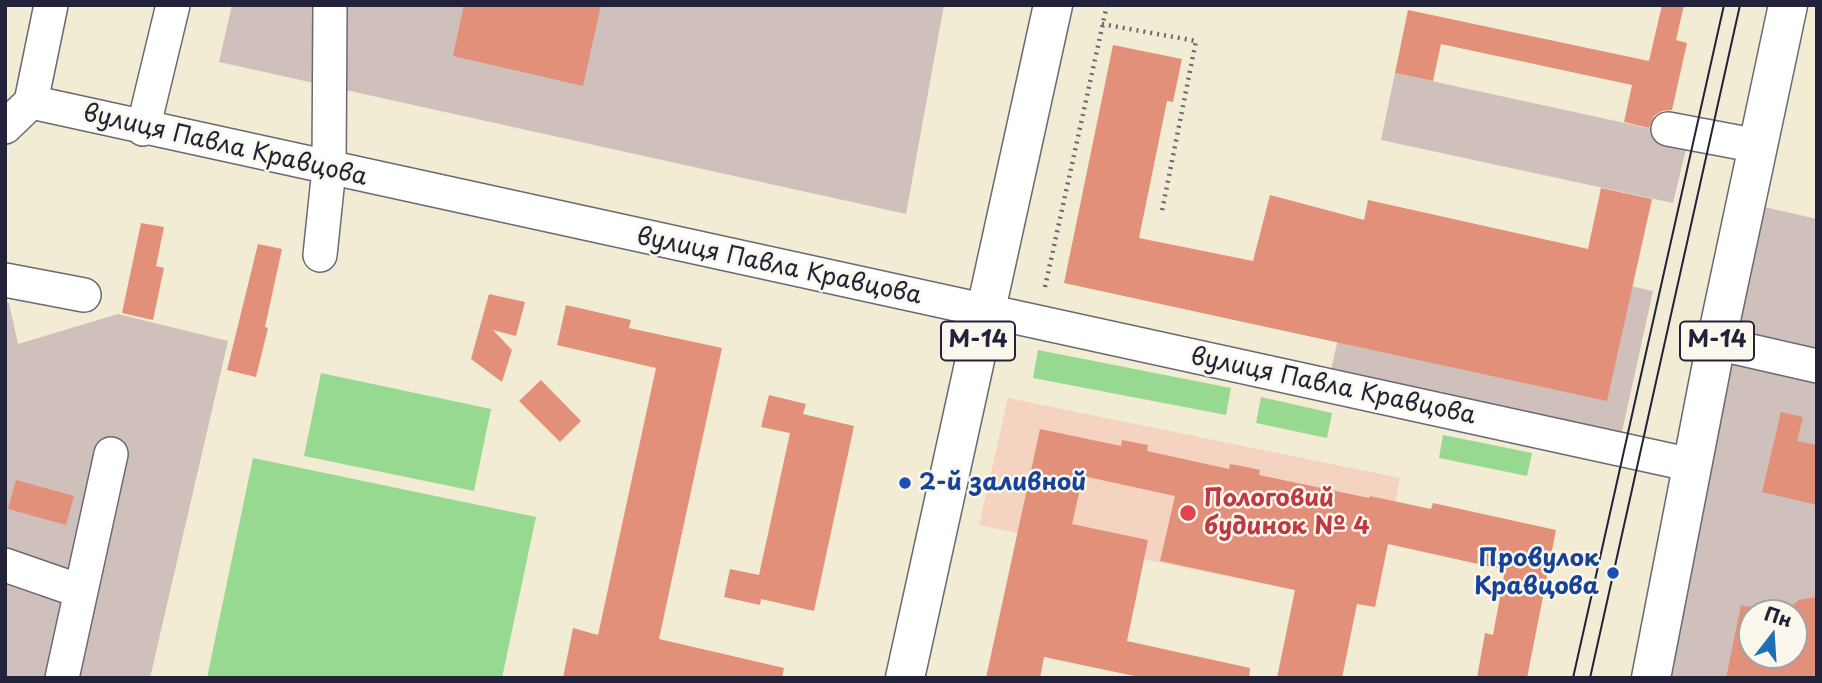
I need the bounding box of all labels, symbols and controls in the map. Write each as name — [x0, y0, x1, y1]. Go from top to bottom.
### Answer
street label: вулиця Павла Кравцова — [80, 99, 370, 193]
street label: вулиця Павла Кравцова — [634, 223, 924, 311]
road number: М-14 — [941, 322, 1015, 360]
road number: М-14 — [1680, 322, 1754, 360]
street label: вулиця Павла Кравцова — [1188, 343, 1478, 431]
place label: 2-й заливной — [919, 469, 1086, 497]
marker: 2-й заливной — [897, 475, 913, 491]
place label: Пологовий будинок № 4 — [1204, 485, 1370, 541]
marker: Пологовий будинок № 4 — [1178, 503, 1198, 523]
place label: Провулок Кравцова — [1474, 545, 1599, 601]
marker: Провулок Кравцова — [1605, 565, 1621, 581]
text: Пн — [1761, 598, 1796, 633]
north arrow — [1738, 599, 1808, 669]

